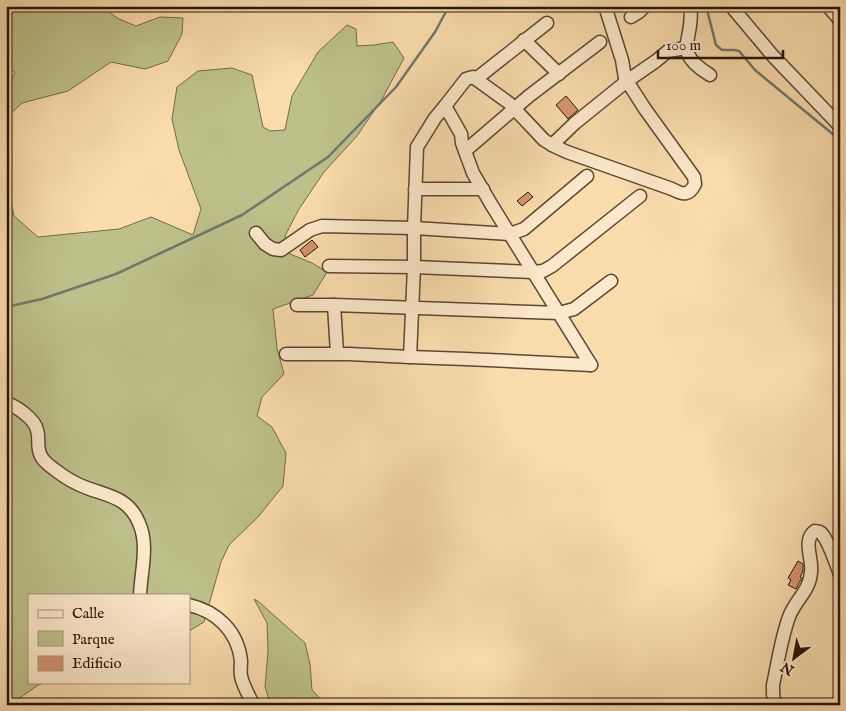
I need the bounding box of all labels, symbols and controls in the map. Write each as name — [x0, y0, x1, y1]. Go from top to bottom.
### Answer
scale bar — [658, 28, 784, 60]
text: 100 m — [666, 36, 702, 55]
legend — [28, 594, 190, 684]
text: Calle — [72, 604, 104, 623]
text: Parque — [72, 630, 115, 649]
north arrow — [768, 634, 818, 684]
text: Edificio — [72, 654, 122, 673]
text: N — [778, 657, 798, 680]

